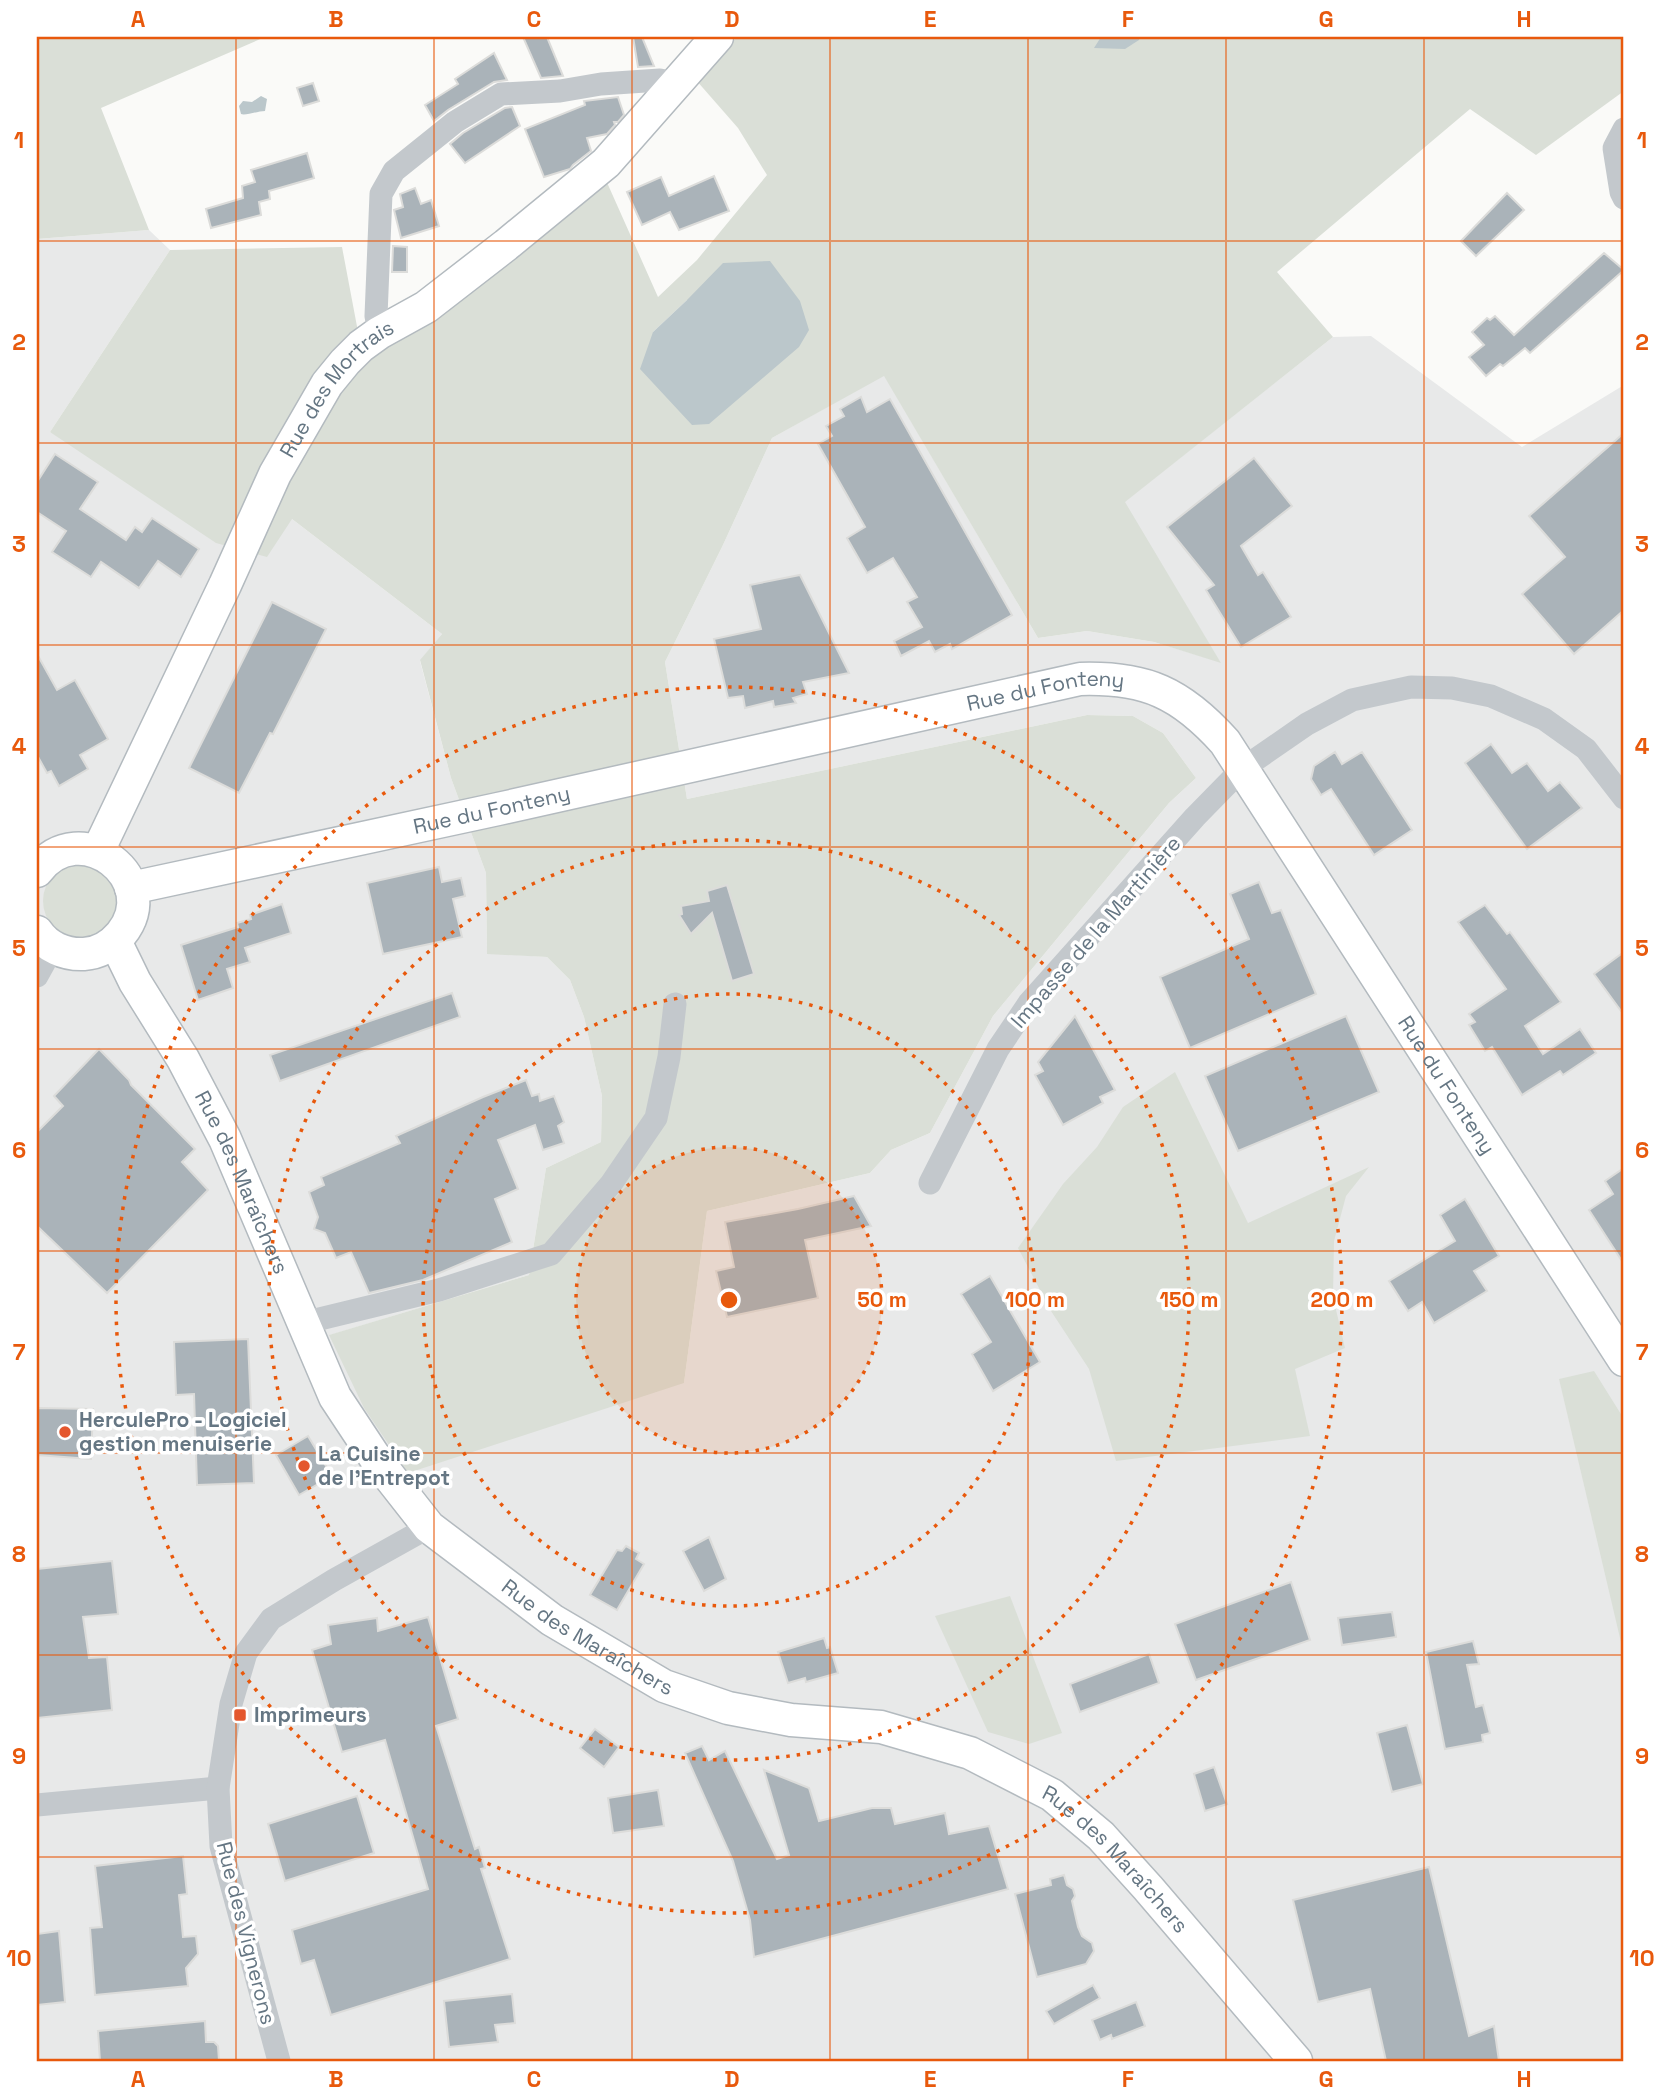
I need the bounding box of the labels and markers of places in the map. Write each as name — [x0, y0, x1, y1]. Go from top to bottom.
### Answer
centre of rings — [717, 1288, 741, 1312]
place label: HerculePro - Logiciel gestion menuiserie — [79, 1406, 287, 1457]
marker: HerculePro - Logiciel gestion menuiserie — [57, 1424, 73, 1440]
place label: La Cuisine de l'Entrepot — [318, 1440, 450, 1491]
marker: La Cuisine de l'Entrepot — [296, 1458, 312, 1474]
place label: Imprimeurs — [254, 1701, 367, 1728]
marker: Imprimeurs — [232, 1707, 248, 1723]

